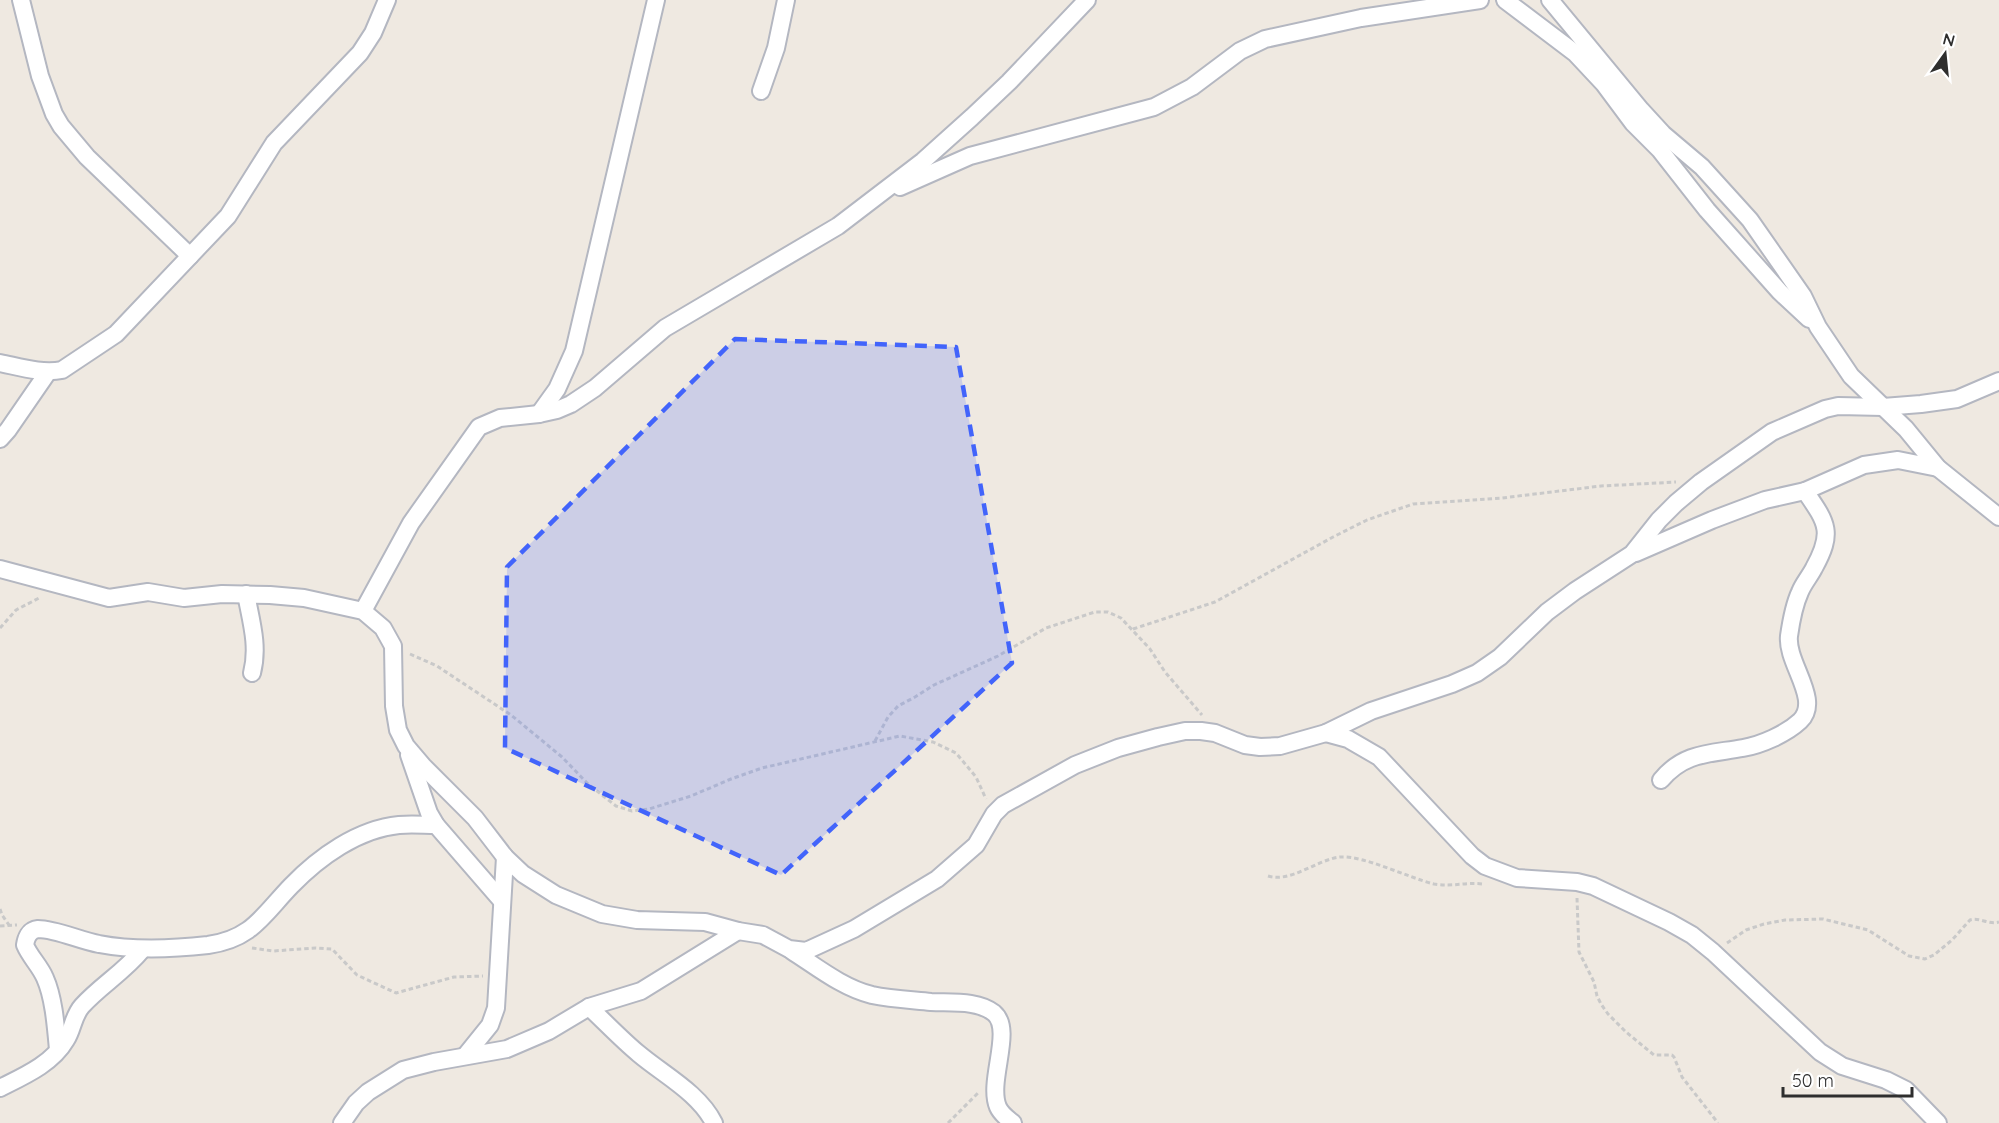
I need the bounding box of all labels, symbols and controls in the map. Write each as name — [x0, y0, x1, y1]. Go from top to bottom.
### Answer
north arrow — [1915, 24, 1975, 84]
text: N — [1941, 28, 1957, 51]
scale bar — [1783, 1060, 1912, 1098]
text: 50 m — [1792, 1069, 1834, 1092]

